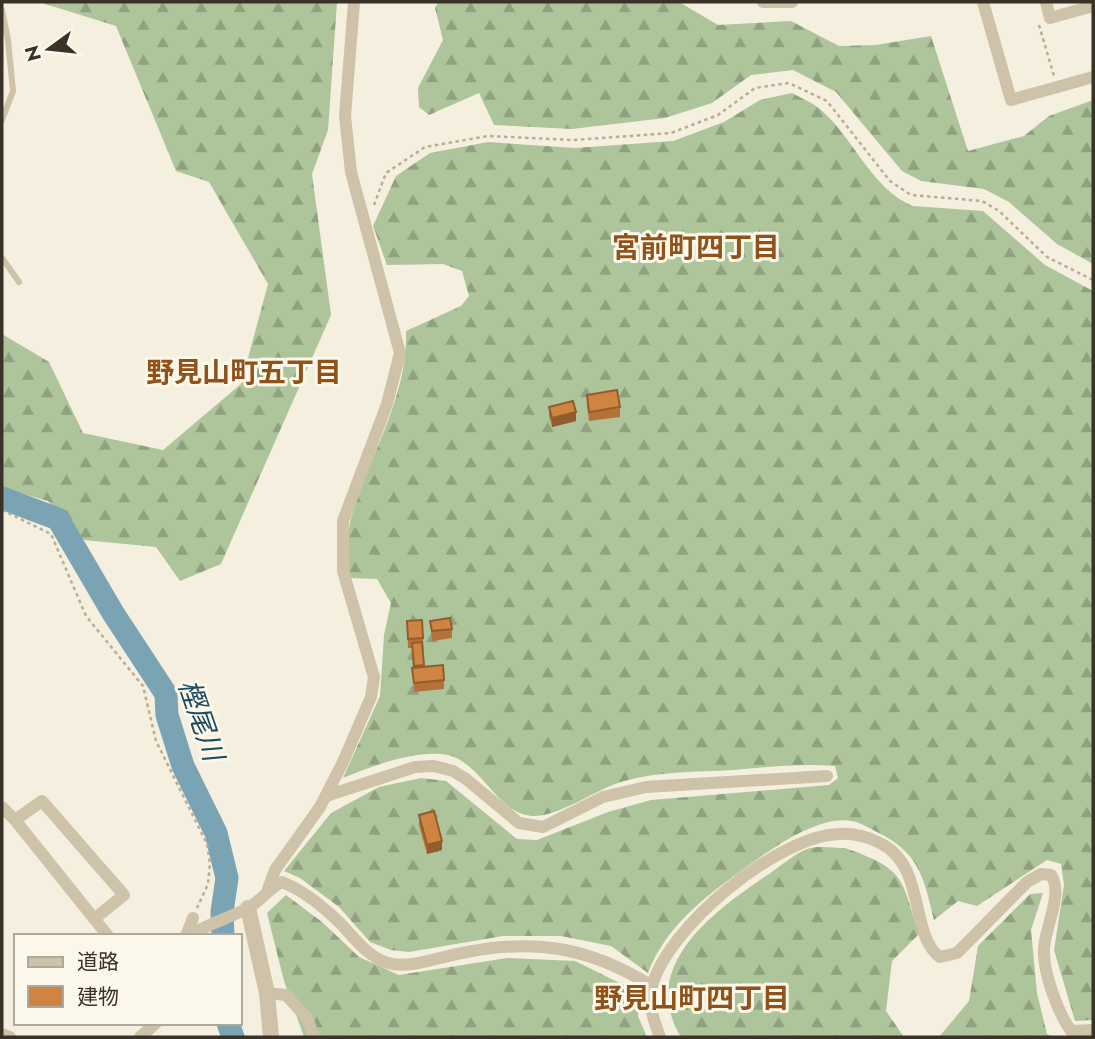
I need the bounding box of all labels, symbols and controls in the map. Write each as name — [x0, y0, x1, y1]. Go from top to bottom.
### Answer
north arrow — [14, 14, 84, 84]
text: N — [18, 42, 48, 64]
district label: 宮前町四丁目 — [612, 227, 780, 268]
district label: 野見山町五丁目 — [146, 352, 342, 393]
water label: 樫尾川 — [168, 674, 235, 769]
legend — [14, 934, 242, 1025]
text: 道路 — [77, 947, 119, 977]
district label: 野見山町四丁目 — [594, 978, 790, 1019]
text: 建物 — [77, 982, 119, 1012]

